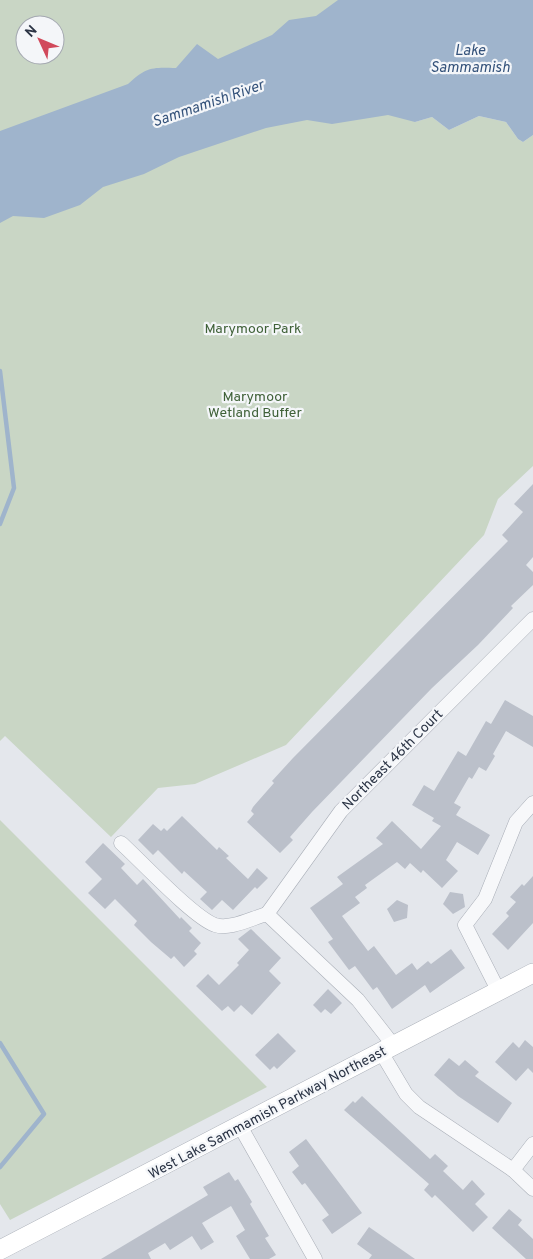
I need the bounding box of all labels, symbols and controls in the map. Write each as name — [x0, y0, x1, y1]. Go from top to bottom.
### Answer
north arrow — [15, 15, 65, 65]
text: N — [22, 22, 41, 42]
water label: Lake Sammamish — [430, 42, 510, 78]
water label: Sammamish River — [150, 76, 268, 132]
park label: Marymoor Park — [205, 321, 301, 338]
park label: Marymoor Wetland Buffer — [208, 389, 303, 422]
street label: Northeast 46th Court — [339, 706, 447, 814]
street label: West Lake Sammamish Parkway Northeast — [146, 1043, 390, 1184]

